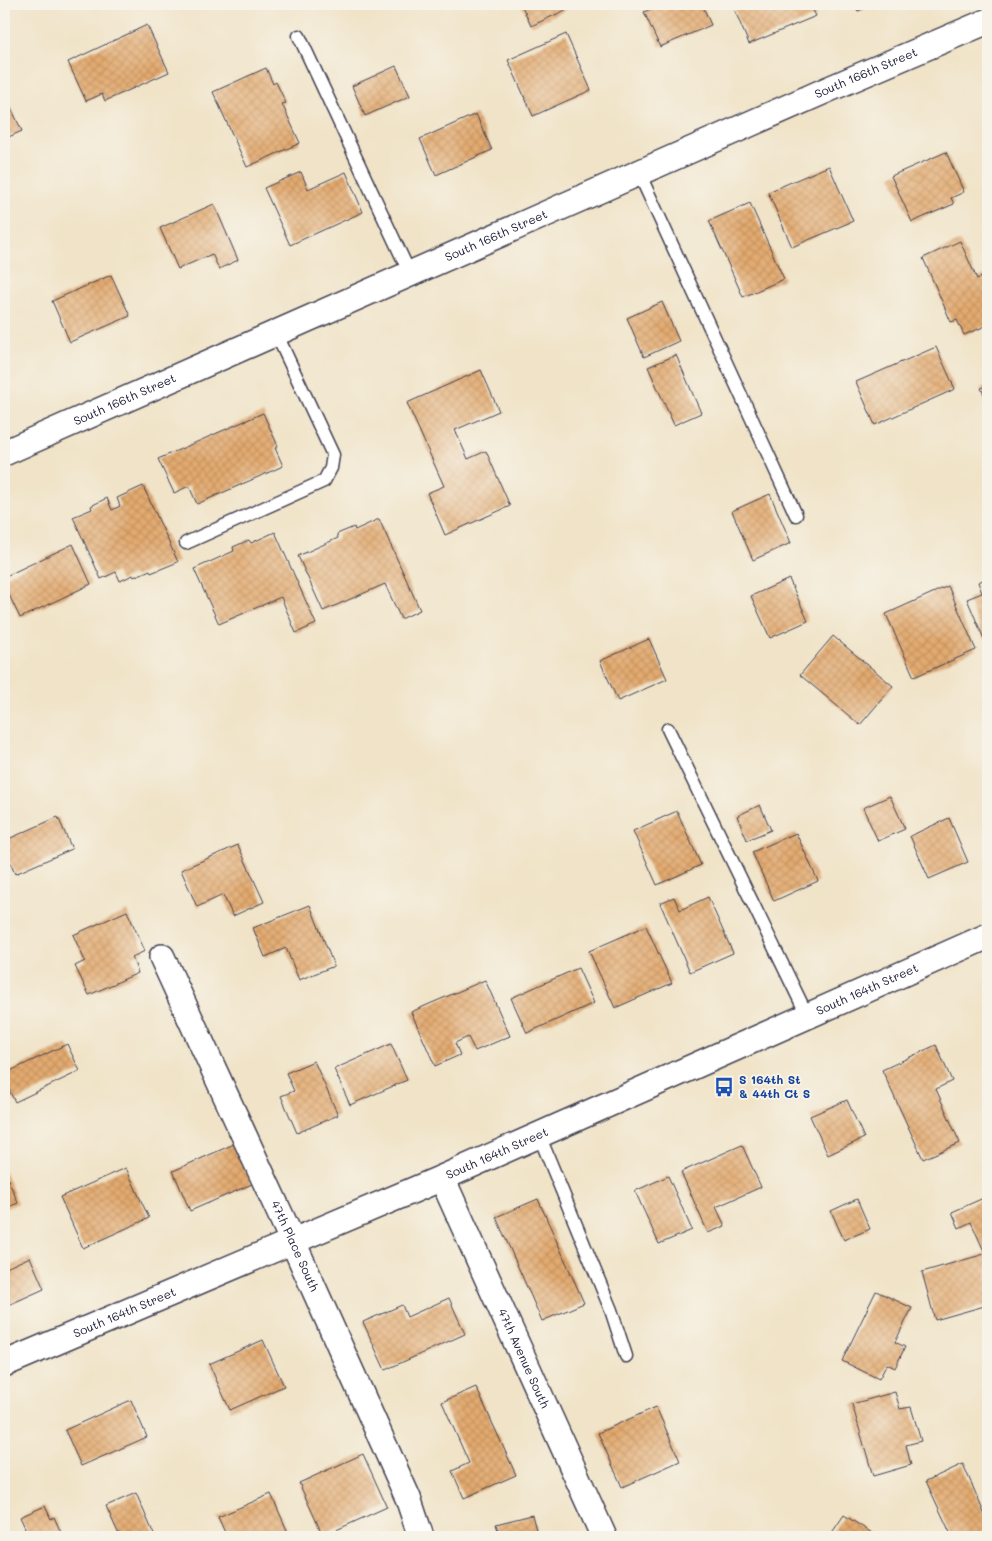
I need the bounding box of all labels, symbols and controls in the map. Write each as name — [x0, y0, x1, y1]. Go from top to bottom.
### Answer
street label: South 166th Street — [812, 43, 920, 101]
street label: South 166th Street — [442, 205, 550, 265]
street label: South 166th Street — [71, 369, 178, 428]
street label: South 164th Street — [813, 959, 920, 1018]
place label: S 164th St & 44th Ct S — [739, 1071, 810, 1101]
bus stop icon: S 164th St & 44th Ct S — [713, 1076, 735, 1098]
street label: South 164th Street — [443, 1123, 550, 1182]
street label: 47th Place South — [268, 1197, 323, 1294]
street label: South 164th Street — [70, 1283, 178, 1341]
street label: 47th Avenue South — [495, 1306, 554, 1411]

